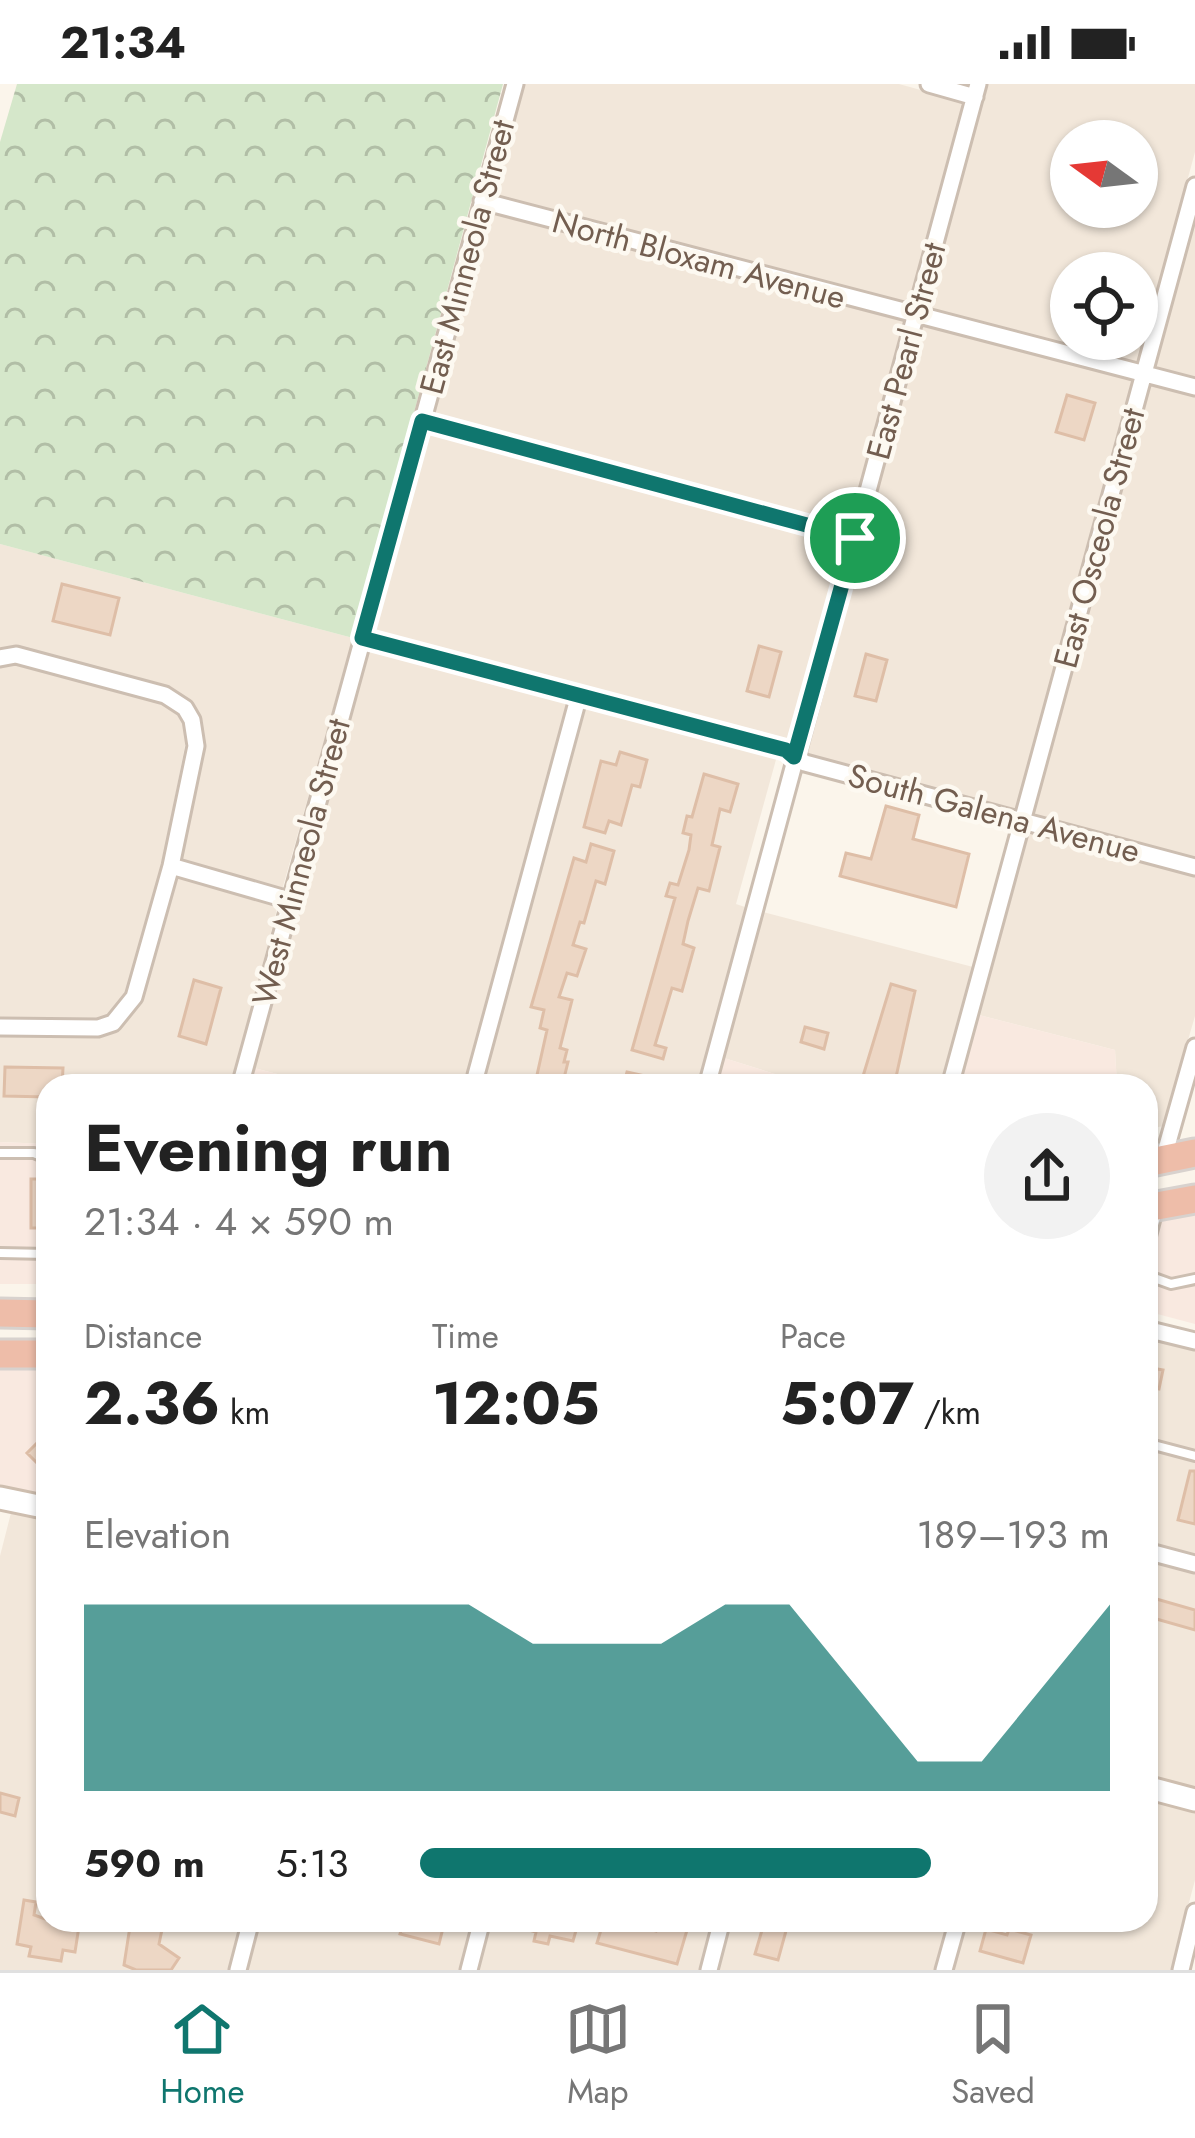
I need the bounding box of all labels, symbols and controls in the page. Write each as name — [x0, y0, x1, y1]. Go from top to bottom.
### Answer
text: 21:34 — [60, 10, 186, 75]
street label: East Minneola Street — [408, 115, 526, 399]
north arrow — [1050, 120, 1158, 228]
map controls — [1050, 120, 1158, 360]
street label: North Bloxam Avenue — [547, 197, 851, 321]
street label: East Pearl Street — [854, 237, 958, 465]
button: locate — [1050, 252, 1158, 360]
street label: East Osceola Street — [1042, 403, 1156, 673]
pin — [804, 487, 906, 589]
icon: arrive — [822, 505, 888, 571]
street label: West Minneola Street — [240, 713, 362, 1011]
street label: South Galena Avenue — [843, 751, 1145, 875]
text: Evening run — [84, 1100, 453, 1196]
button: share — [984, 1113, 1110, 1239]
text: 21:34 · 4 × 590 m — [84, 1193, 394, 1250]
text: Distance — [84, 1313, 202, 1360]
text: Time — [432, 1313, 499, 1360]
text: Pace — [780, 1313, 846, 1360]
text: 2.36 — [84, 1360, 220, 1447]
text: 12:05 — [432, 1360, 600, 1447]
text: 5:07 — [780, 1360, 914, 1447]
text: km — [220, 1389, 270, 1436]
text: /km — [914, 1389, 981, 1436]
text: Elevation — [84, 1506, 231, 1563]
text: 189–193 m — [916, 1506, 1110, 1563]
text: 590 m — [84, 1835, 205, 1892]
text: 5:13 — [276, 1835, 349, 1892]
tab: Home — [160, 1996, 245, 2115]
tab: Map — [565, 1996, 631, 2115]
tab: Saved — [951, 1996, 1035, 2115]

